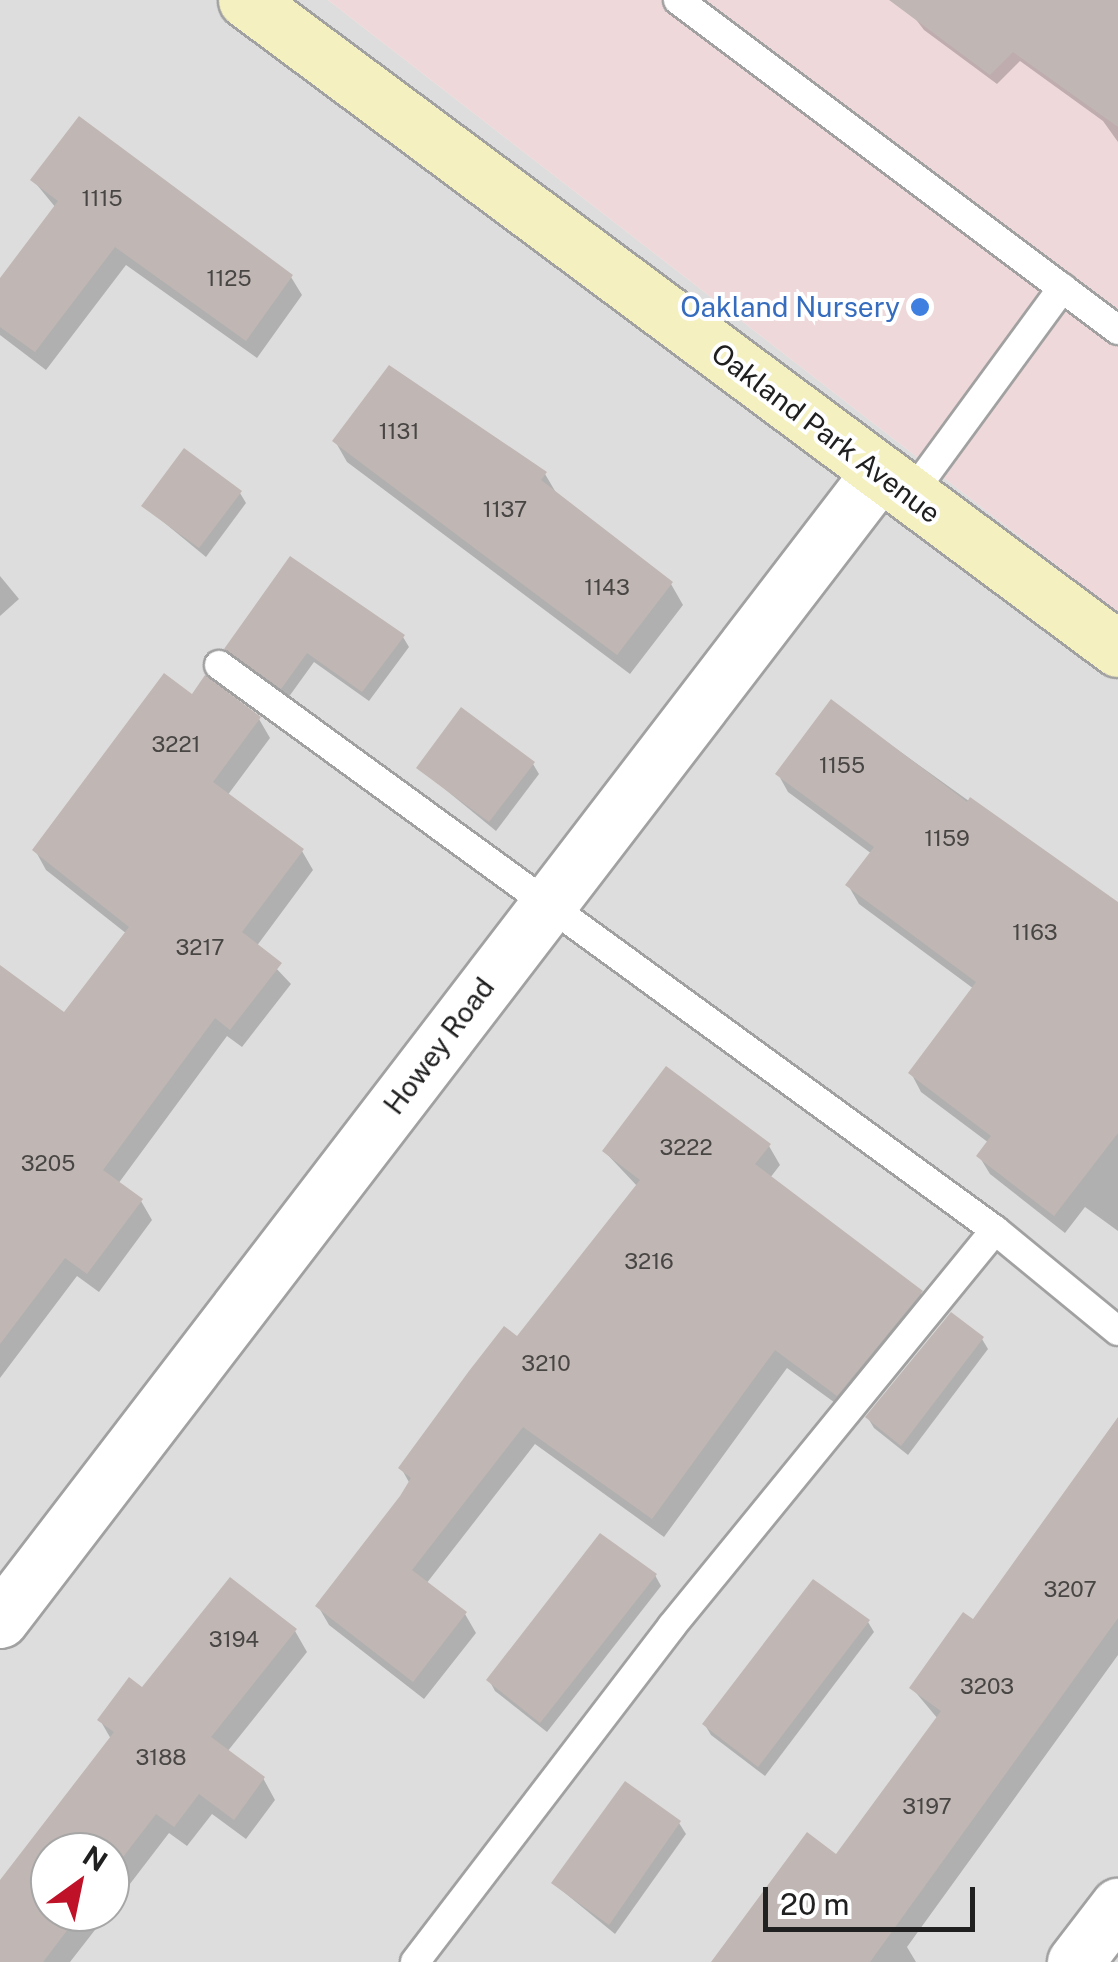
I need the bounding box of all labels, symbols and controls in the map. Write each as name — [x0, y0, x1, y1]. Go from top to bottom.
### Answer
house number: 1115 — [82, 186, 122, 212]
house number: 1125 — [206, 266, 252, 292]
place label: Oakland Nursery — [680, 290, 900, 324]
marker: Oakland Nursery — [909, 296, 931, 318]
street label: Oakland Park Avenue — [705, 336, 947, 530]
house number: 1131 — [379, 419, 419, 445]
house number: 1137 — [483, 497, 527, 523]
house number: 1143 — [584, 575, 630, 601]
house number: 3221 — [151, 732, 201, 758]
house number: 1155 — [819, 753, 865, 779]
house number: 1159 — [924, 826, 970, 852]
house number: 1163 — [1012, 920, 1058, 946]
house number: 3217 — [175, 935, 225, 961]
street label: Howey Road — [377, 971, 501, 1121]
house number: 3222 — [659, 1135, 713, 1161]
house number: 3205 — [21, 1151, 75, 1177]
house number: 3216 — [624, 1249, 674, 1275]
house number: 3210 — [521, 1351, 571, 1377]
house number: 3207 — [1043, 1577, 1097, 1603]
house number: 3194 — [209, 1627, 259, 1653]
house number: 3203 — [960, 1674, 1014, 1700]
house number: 3188 — [135, 1745, 187, 1771]
house number: 3197 — [902, 1794, 952, 1820]
north arrow — [30, 1832, 130, 1932]
text: N — [77, 1838, 114, 1878]
scale bar — [768, 1867, 980, 1929]
text: 20 m — [780, 1886, 849, 1922]

